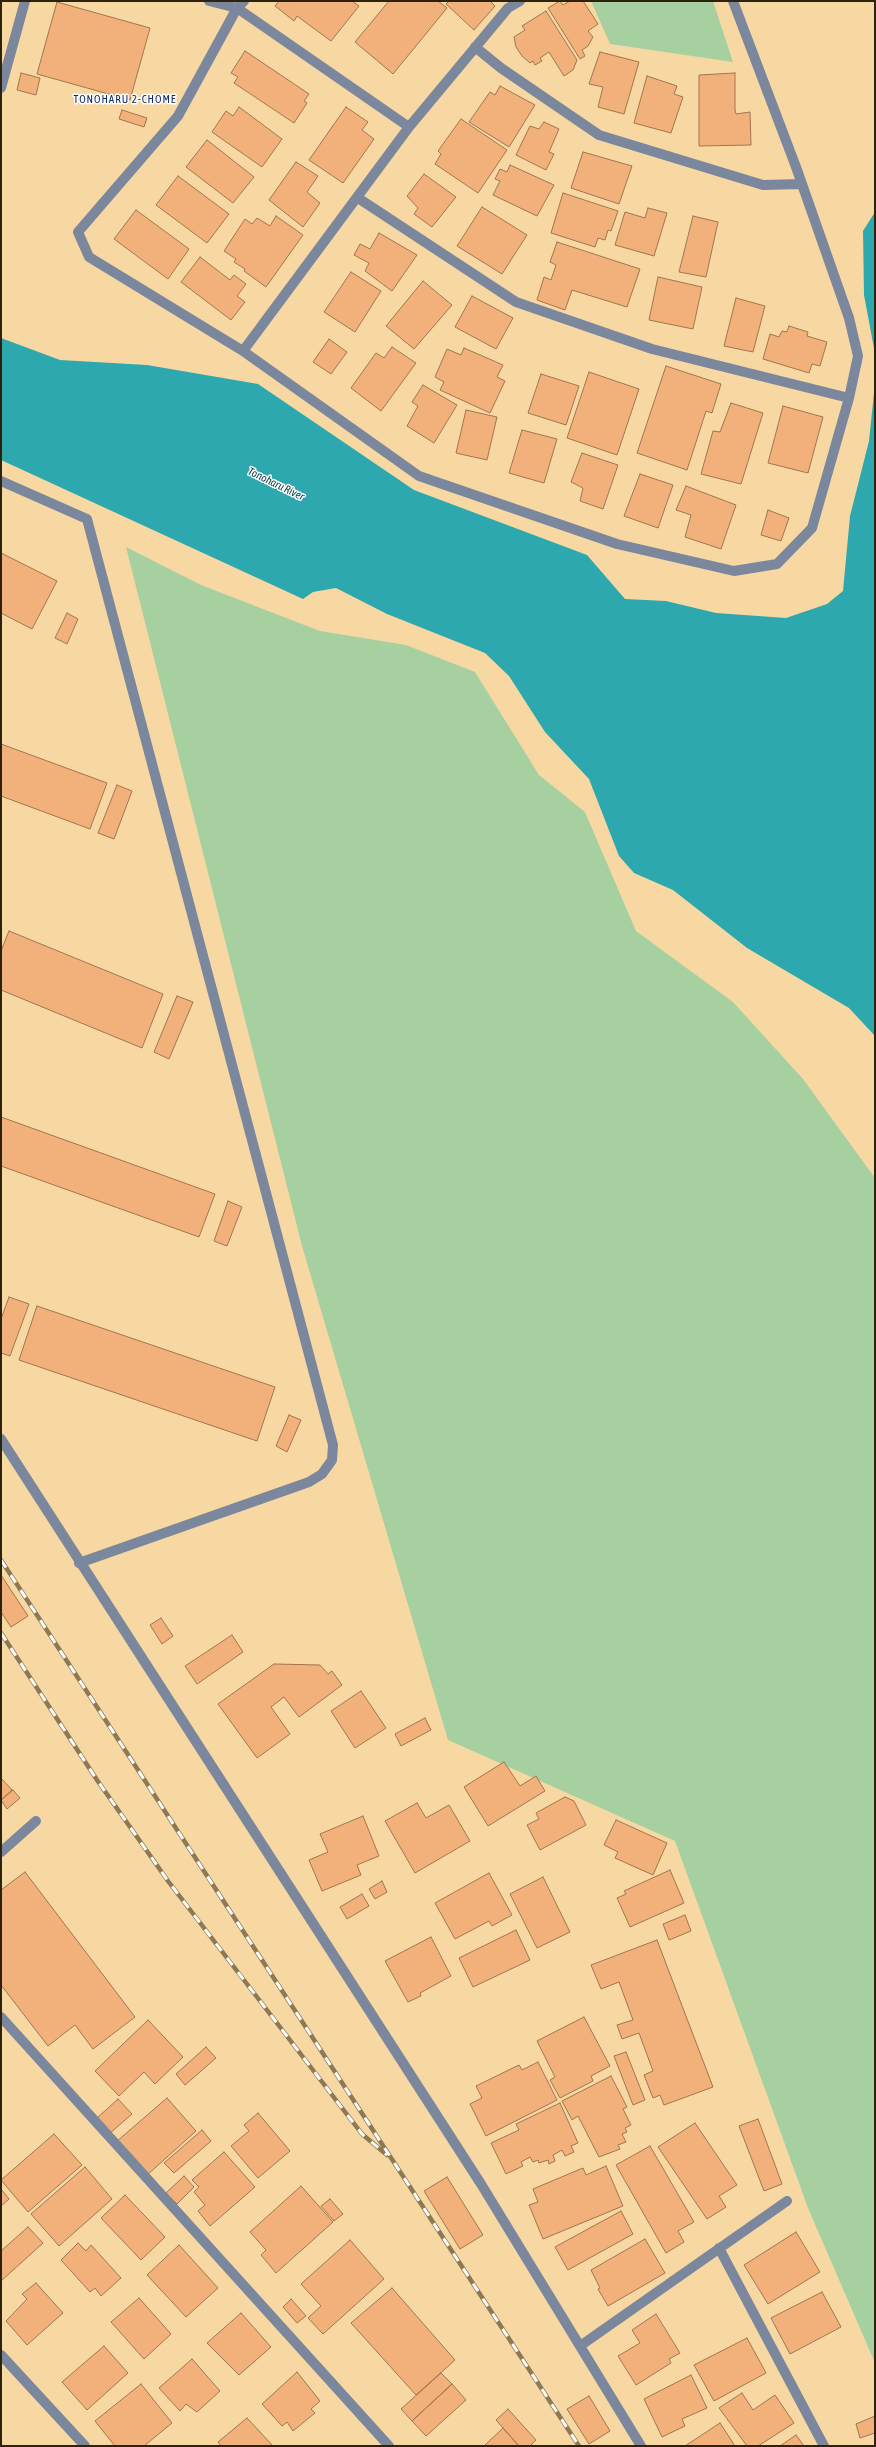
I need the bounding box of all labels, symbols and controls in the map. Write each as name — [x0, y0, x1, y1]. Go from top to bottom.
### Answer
district label: TONOHARU 2-CHOME — [74, 93, 176, 107]
water label: Tonoharu River — [246, 465, 306, 503]

